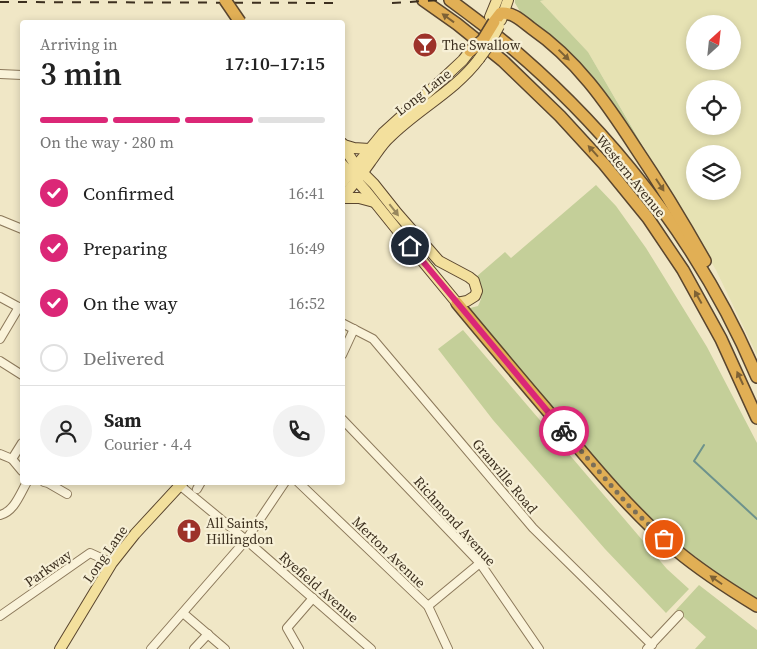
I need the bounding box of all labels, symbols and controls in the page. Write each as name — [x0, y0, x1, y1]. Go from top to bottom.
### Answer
one-way arrow — [441, 13, 455, 23]
north arrow — [686, 15, 741, 70]
map controls — [686, 15, 741, 200]
bar icon: The Swallow — [412, 32, 438, 58]
text: Arriving in — [40, 33, 118, 55]
place label: The Swallow — [442, 35, 521, 55]
one-way arrow — [558, 49, 570, 61]
text: 17:10–17:15 — [225, 50, 325, 76]
text: 3 min — [40, 52, 122, 96]
street label: Long Lane — [391, 64, 455, 120]
button: locate — [686, 80, 741, 135]
street label: Western Avenue — [591, 130, 671, 222]
text: On the way · 280 m — [40, 131, 174, 153]
one-way arrow — [587, 145, 599, 157]
button: layers — [686, 145, 741, 200]
icon: check — [40, 179, 68, 207]
one-way arrow — [656, 179, 665, 192]
text: Confirmed — [83, 180, 174, 206]
text: 16:41 — [288, 182, 325, 204]
one-way arrow — [388, 203, 399, 216]
pin — [389, 225, 431, 267]
icon: home — [396, 232, 424, 260]
icon: check — [40, 234, 68, 262]
text: Preparing — [83, 235, 167, 261]
text: 16:49 — [288, 237, 325, 259]
icon: check — [40, 289, 68, 317]
one-way arrow — [694, 289, 702, 304]
text: On the way — [83, 290, 178, 316]
text: 16:52 — [288, 292, 325, 314]
text: Delivered — [83, 345, 164, 371]
one-way arrow — [735, 371, 743, 385]
button: person — [40, 405, 92, 457]
button: phone — [273, 405, 325, 457]
courier — [539, 406, 589, 456]
text: Sam — [104, 407, 142, 433]
icon: bike — [550, 417, 578, 445]
text: Courier · 4.4 — [104, 433, 192, 455]
street label: Granville Road — [468, 434, 542, 518]
street label: Richmond Avenue — [409, 472, 501, 570]
street label: Merton Avenue — [348, 512, 430, 592]
place label: All Saints, Hillingdon — [206, 513, 274, 549]
church icon: All Saints, Hillingdon — [176, 518, 202, 544]
pin — [643, 518, 685, 560]
street label: Long Lane — [78, 521, 132, 587]
icon: bag — [650, 525, 678, 553]
street label: Parkway — [20, 544, 76, 591]
street label: Ryefield Avenue — [275, 547, 363, 627]
one-way arrow — [709, 575, 723, 585]

